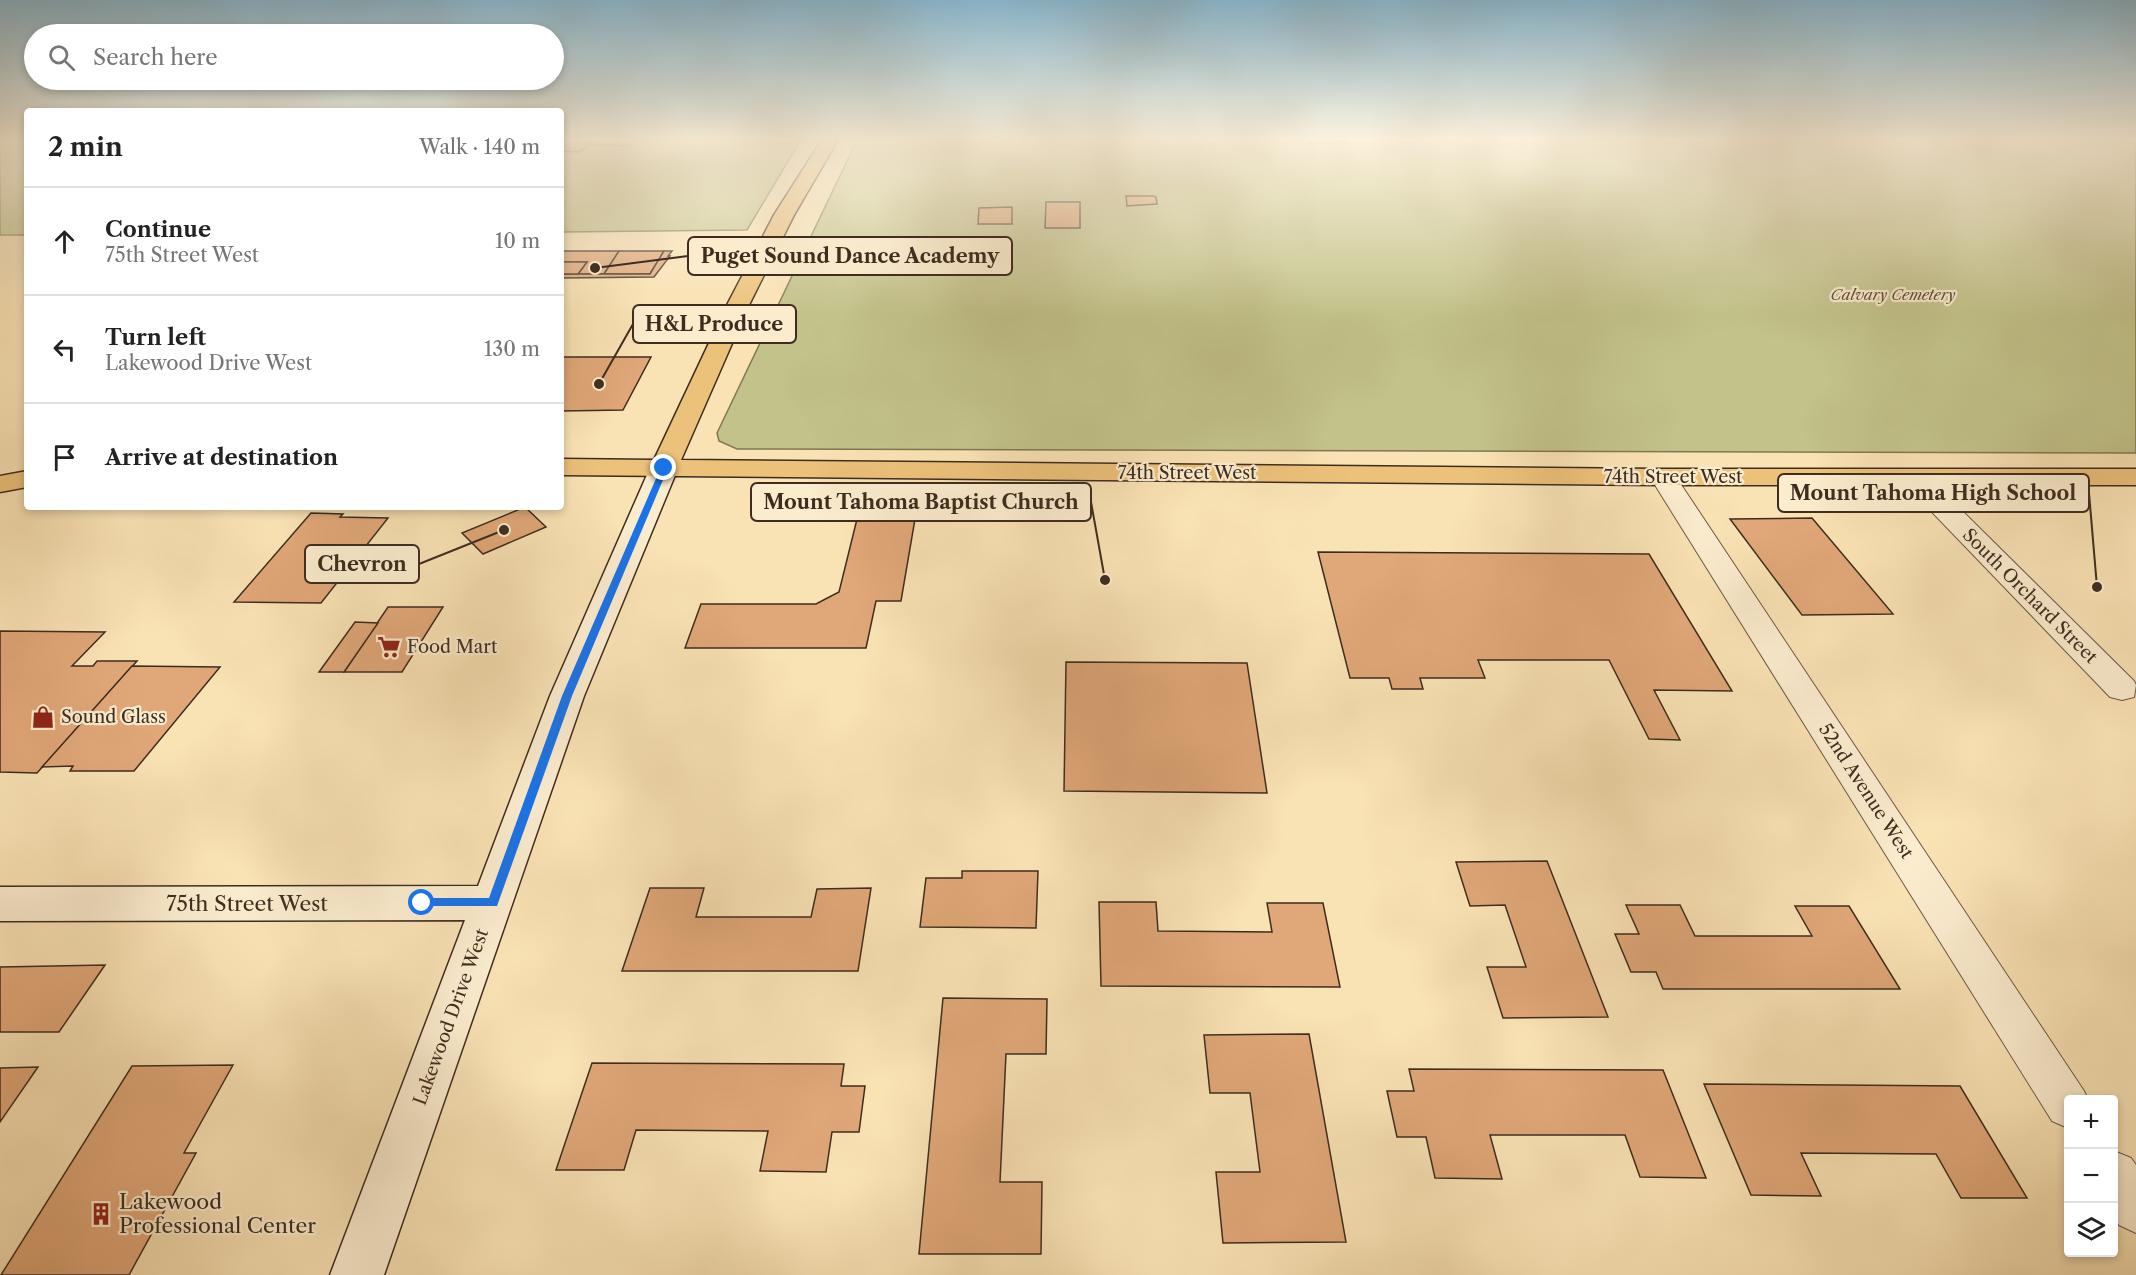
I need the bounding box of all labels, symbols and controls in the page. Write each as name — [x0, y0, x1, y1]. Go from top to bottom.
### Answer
search box — [24, 24, 564, 90]
icon: search — [45, 41, 78, 74]
text: Search here — [93, 44, 218, 71]
text: 2 min — [48, 131, 123, 163]
text: Walk · 140 m — [419, 135, 540, 159]
text: Continue — [105, 216, 211, 243]
icon: ahead — [48, 225, 81, 258]
text: 10 m — [495, 229, 540, 253]
callout: Puget Sound Dance Academy — [688, 237, 1012, 275]
text: 75th Street West — [105, 243, 259, 267]
text: Puget Sound Dance Academy — [701, 244, 1000, 268]
park label: Calvary Cemetery — [1831, 285, 1956, 304]
callout: H&L Produce — [633, 305, 796, 343]
text: H&L Produce — [645, 312, 783, 336]
text: Turn left — [105, 324, 206, 351]
icon: left — [48, 333, 81, 366]
text: 130 m — [484, 337, 540, 361]
text: Lakewood Drive West — [105, 351, 312, 375]
icon: arrive — [48, 441, 81, 474]
text: Arrive at destination — [105, 444, 338, 471]
route end — [650, 454, 676, 480]
street label: 74th Street West — [1118, 462, 1257, 484]
street label: 74th Street West — [1604, 466, 1743, 488]
callout: Mount Tahoma High School — [1778, 474, 2089, 512]
text: Mount Tahoma High School — [1790, 481, 2076, 505]
callout: Mount Tahoma Baptist Church — [751, 483, 1091, 521]
text: Mount Tahoma Baptist Church — [763, 490, 1079, 514]
street label: South Orchard Street — [1958, 524, 2103, 669]
callout: Chevron — [305, 545, 419, 583]
text: Chevron — [317, 552, 407, 576]
supermarket icon: Food Mart — [376, 634, 402, 660]
place label: Food Mart — [407, 636, 498, 658]
shop icon: Sound Glass — [30, 704, 56, 730]
place label: Sound Glass — [61, 706, 166, 728]
street label: 52nd Avenue West — [1814, 719, 1918, 863]
route start — [408, 889, 434, 915]
street label: 75th Street West — [166, 891, 328, 916]
street label: Lakewood Drive West — [409, 925, 493, 1108]
map controls — [2064, 1095, 2118, 1257]
button: + — [2064, 1095, 2118, 1149]
button: − — [2064, 1149, 2118, 1203]
place label: Lakewood Professional Center — [119, 1189, 316, 1238]
building icon: Lakewood Professional Center — [88, 1201, 114, 1227]
button: layers — [2064, 1203, 2118, 1257]

